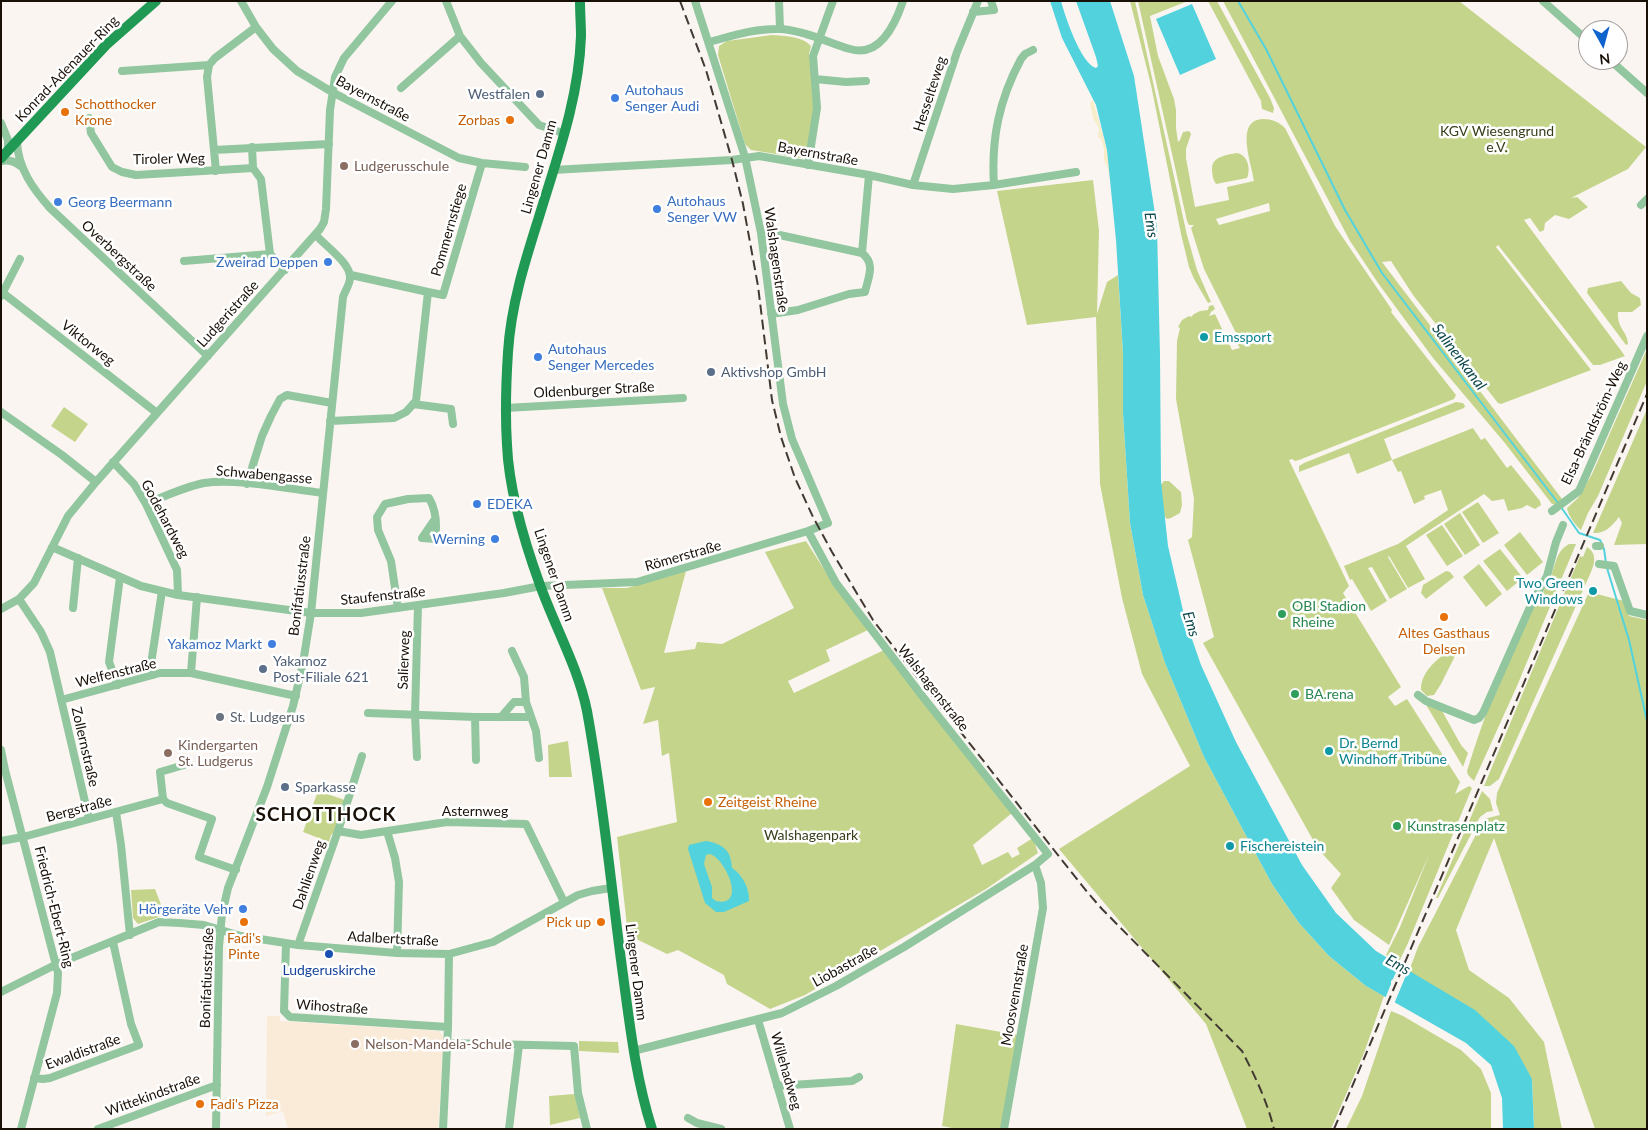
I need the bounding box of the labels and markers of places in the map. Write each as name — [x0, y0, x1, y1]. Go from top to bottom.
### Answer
place label: Autohaus Senger Audi — [625, 82, 699, 114]
place label: Westfalen — [468, 86, 530, 102]
marker: Westfalen — [534, 88, 546, 100]
marker: Autohaus Senger Audi — [609, 92, 621, 104]
place label: Schotthocker Krone — [75, 96, 156, 128]
marker: Schotthocker Krone — [59, 106, 71, 118]
place label: Zorbas — [458, 112, 500, 128]
marker: Zorbas — [504, 114, 516, 126]
place label: Ludgerusschule — [354, 158, 449, 174]
marker: Ludgerusschule — [338, 160, 350, 172]
place label: Autohaus Senger VW — [667, 193, 737, 226]
place label: Georg Beermann — [68, 194, 172, 210]
marker: Georg Beermann — [52, 196, 64, 208]
marker: Autohaus Senger VW — [651, 203, 663, 215]
place label: Zweirad Deppen — [216, 254, 318, 270]
marker: Zweirad Deppen — [322, 256, 334, 268]
place label: Emssport — [1214, 329, 1271, 345]
marker: Emssport — [1198, 331, 1210, 343]
place label: Autohaus Senger Mercedes — [548, 341, 654, 374]
marker: Autohaus Senger Mercedes — [532, 351, 544, 363]
place label: Aktivshop GmbH — [721, 364, 826, 380]
marker: Aktivshop GmbH — [705, 366, 717, 378]
place label: EDEKA — [487, 496, 533, 512]
marker: EDEKA — [471, 498, 483, 510]
place label: Werning — [433, 531, 485, 547]
marker: Werning — [489, 533, 501, 545]
place label: Two Green Windows — [1516, 575, 1583, 608]
marker: Two Green Windows — [1587, 585, 1599, 597]
place label: OBI Stadion Rheine — [1292, 598, 1366, 630]
marker: OBI Stadion Rheine — [1276, 608, 1288, 620]
marker: Altes Gasthaus Delsen — [1438, 611, 1450, 623]
place label: Altes Gasthaus Delsen — [1398, 625, 1490, 658]
place label: Yakamoz Markt — [168, 636, 262, 652]
marker: Yakamoz Markt — [266, 638, 278, 650]
place label: Yakamoz Post-Filiale 621 — [273, 653, 369, 686]
marker: Yakamoz Post-Filiale 621 — [257, 663, 269, 675]
place label: BA.rena — [1305, 686, 1354, 702]
marker: BA.rena — [1289, 688, 1301, 700]
place label: St. Ludgerus — [230, 709, 305, 725]
marker: St. Ludgerus — [214, 711, 226, 723]
place label: Dr. Bernd Windhoff Tribüne — [1339, 735, 1447, 768]
place label: Kindergarten St. Ludgerus — [178, 737, 258, 770]
marker: Dr. Bernd Windhoff Tribüne — [1323, 745, 1335, 757]
marker: Kindergarten St. Ludgerus — [162, 747, 174, 759]
place label: Sparkasse — [295, 779, 356, 795]
marker: Sparkasse — [279, 781, 291, 793]
place label: Zeitgeist Rheine — [718, 794, 817, 810]
marker: Zeitgeist Rheine — [702, 796, 714, 808]
place label: Kunstrasenplatz — [1407, 818, 1505, 834]
marker: Kunstrasenplatz — [1391, 820, 1403, 832]
place label: Fischereistein — [1240, 838, 1324, 854]
marker: Fischereistein — [1224, 840, 1236, 852]
place label: Hörgeräte Vehr — [139, 901, 233, 917]
marker: Hörgeräte Vehr — [237, 903, 249, 915]
place label: Pick up — [546, 914, 591, 930]
marker: Fadi's Pinte — [238, 916, 250, 928]
marker: Pick up — [595, 916, 607, 928]
place label: Fadi's Pinte — [227, 930, 261, 962]
marker: Ludgeruskirche — [323, 948, 335, 960]
place label: Ludgeruskirche — [282, 962, 376, 978]
place label: Nelson-Mandela-Schule — [365, 1036, 512, 1052]
marker: Nelson-Mandela-Schule — [349, 1038, 361, 1050]
place label: Fadi's Pizza — [210, 1096, 279, 1112]
marker: Fadi's Pizza — [194, 1098, 206, 1110]

